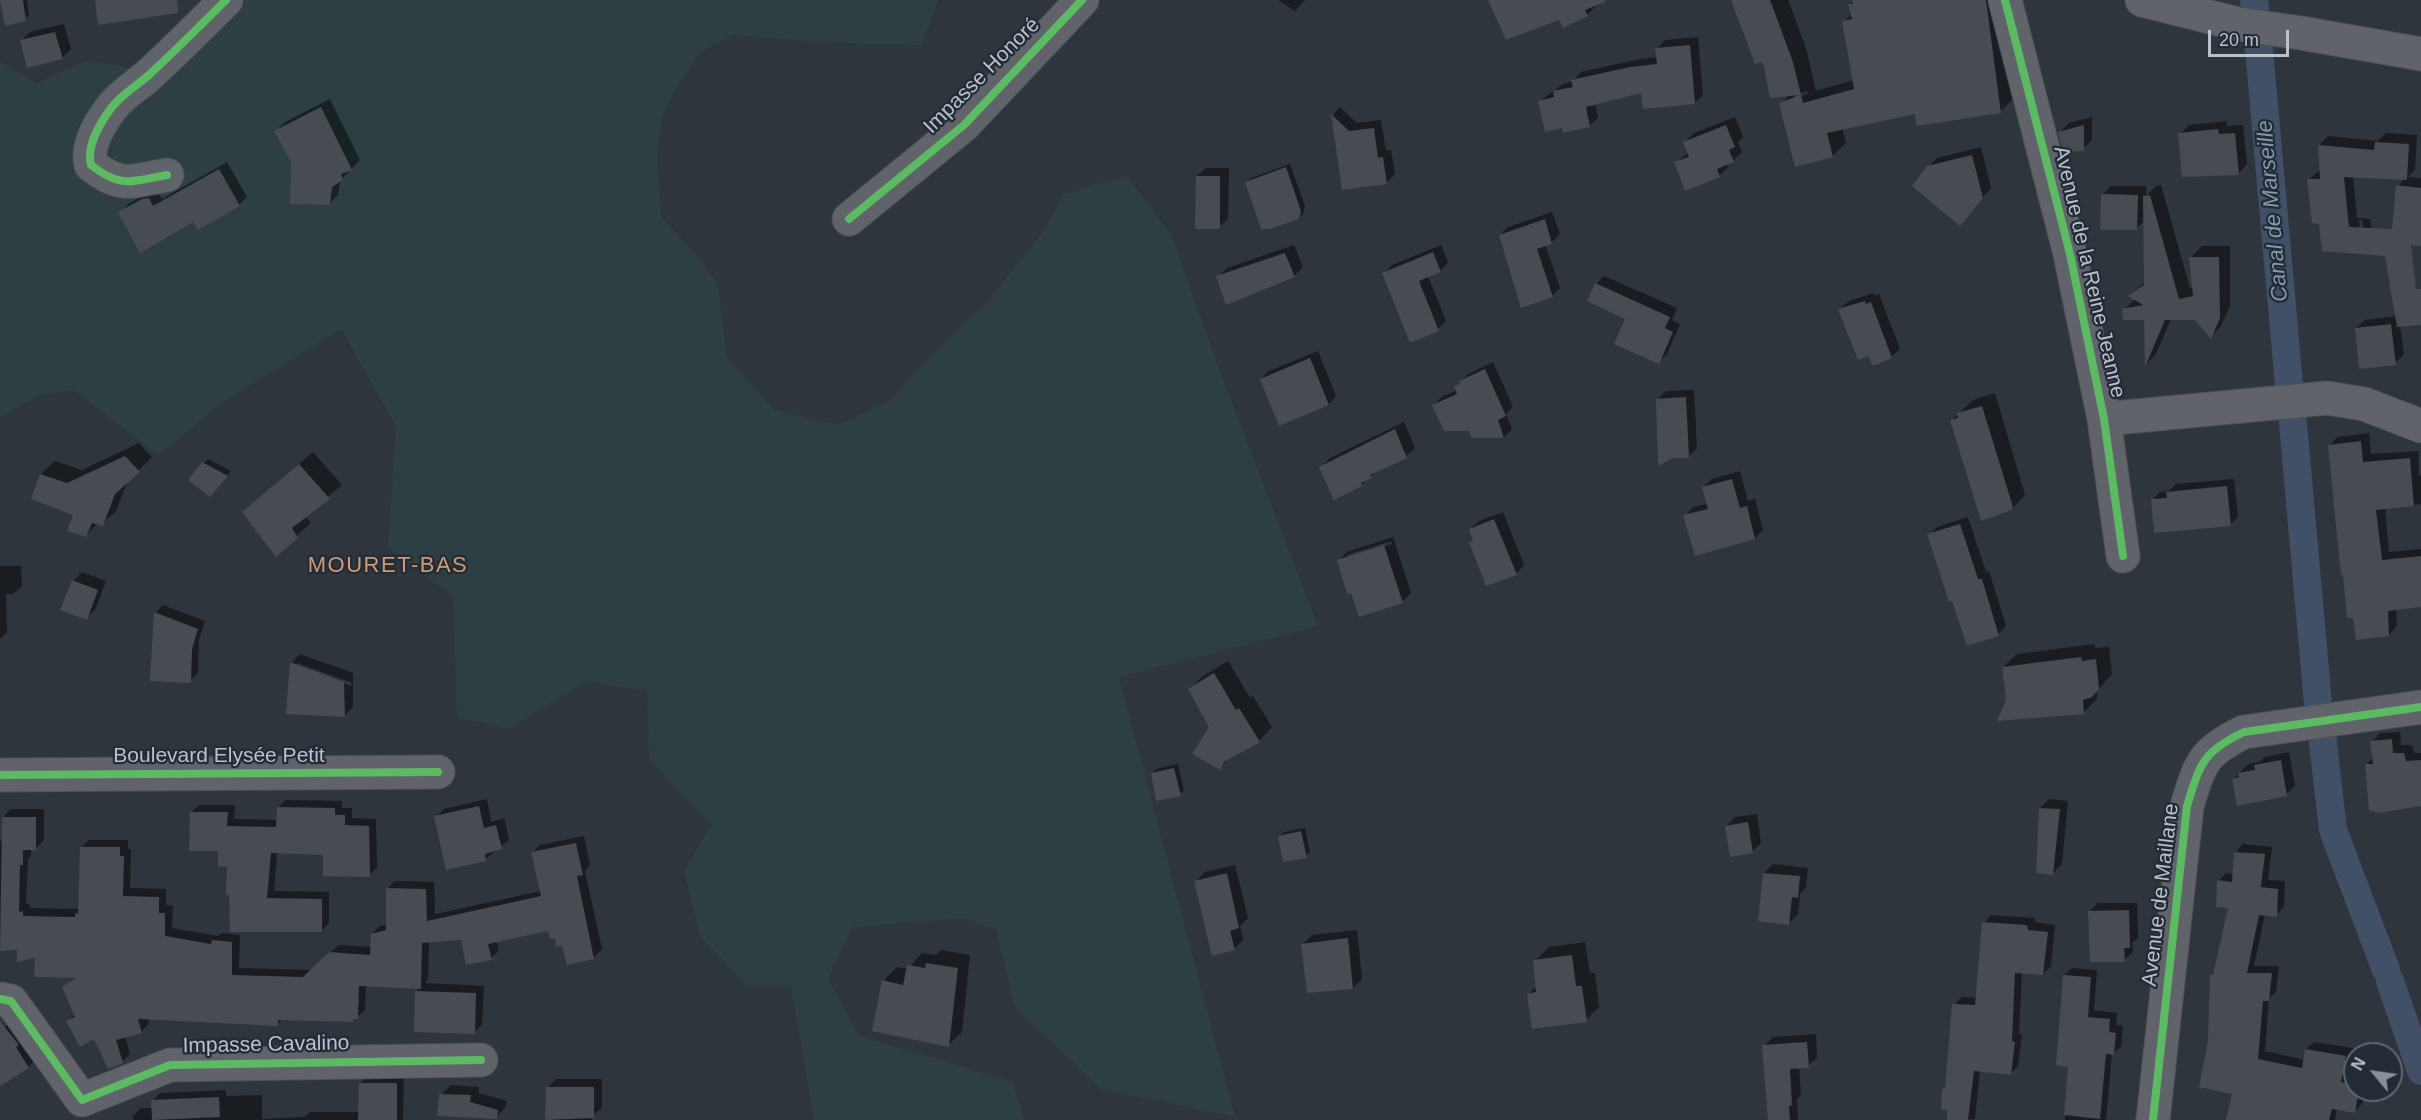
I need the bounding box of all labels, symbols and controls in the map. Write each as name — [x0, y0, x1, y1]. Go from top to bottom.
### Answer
street label: Impasse Honoré — [919, 13, 1045, 139]
scale bar — [2211, 18, 2292, 56]
text: 20 m — [2219, 30, 2259, 50]
water label: Canal de Marseille — [2252, 119, 2294, 303]
street label: Avenue de la Reine Jeanne — [2048, 144, 2130, 400]
district label: MOURET-BAS — [308, 553, 468, 579]
street label: Boulevard Elysée Petit — [113, 743, 325, 769]
street label: Avenue de Maillane — [2137, 802, 2185, 988]
street label: Impasse Cavalino — [182, 1031, 350, 1059]
north arrow — [2343, 1042, 2403, 1102]
text: N — [2348, 1055, 2369, 1073]

